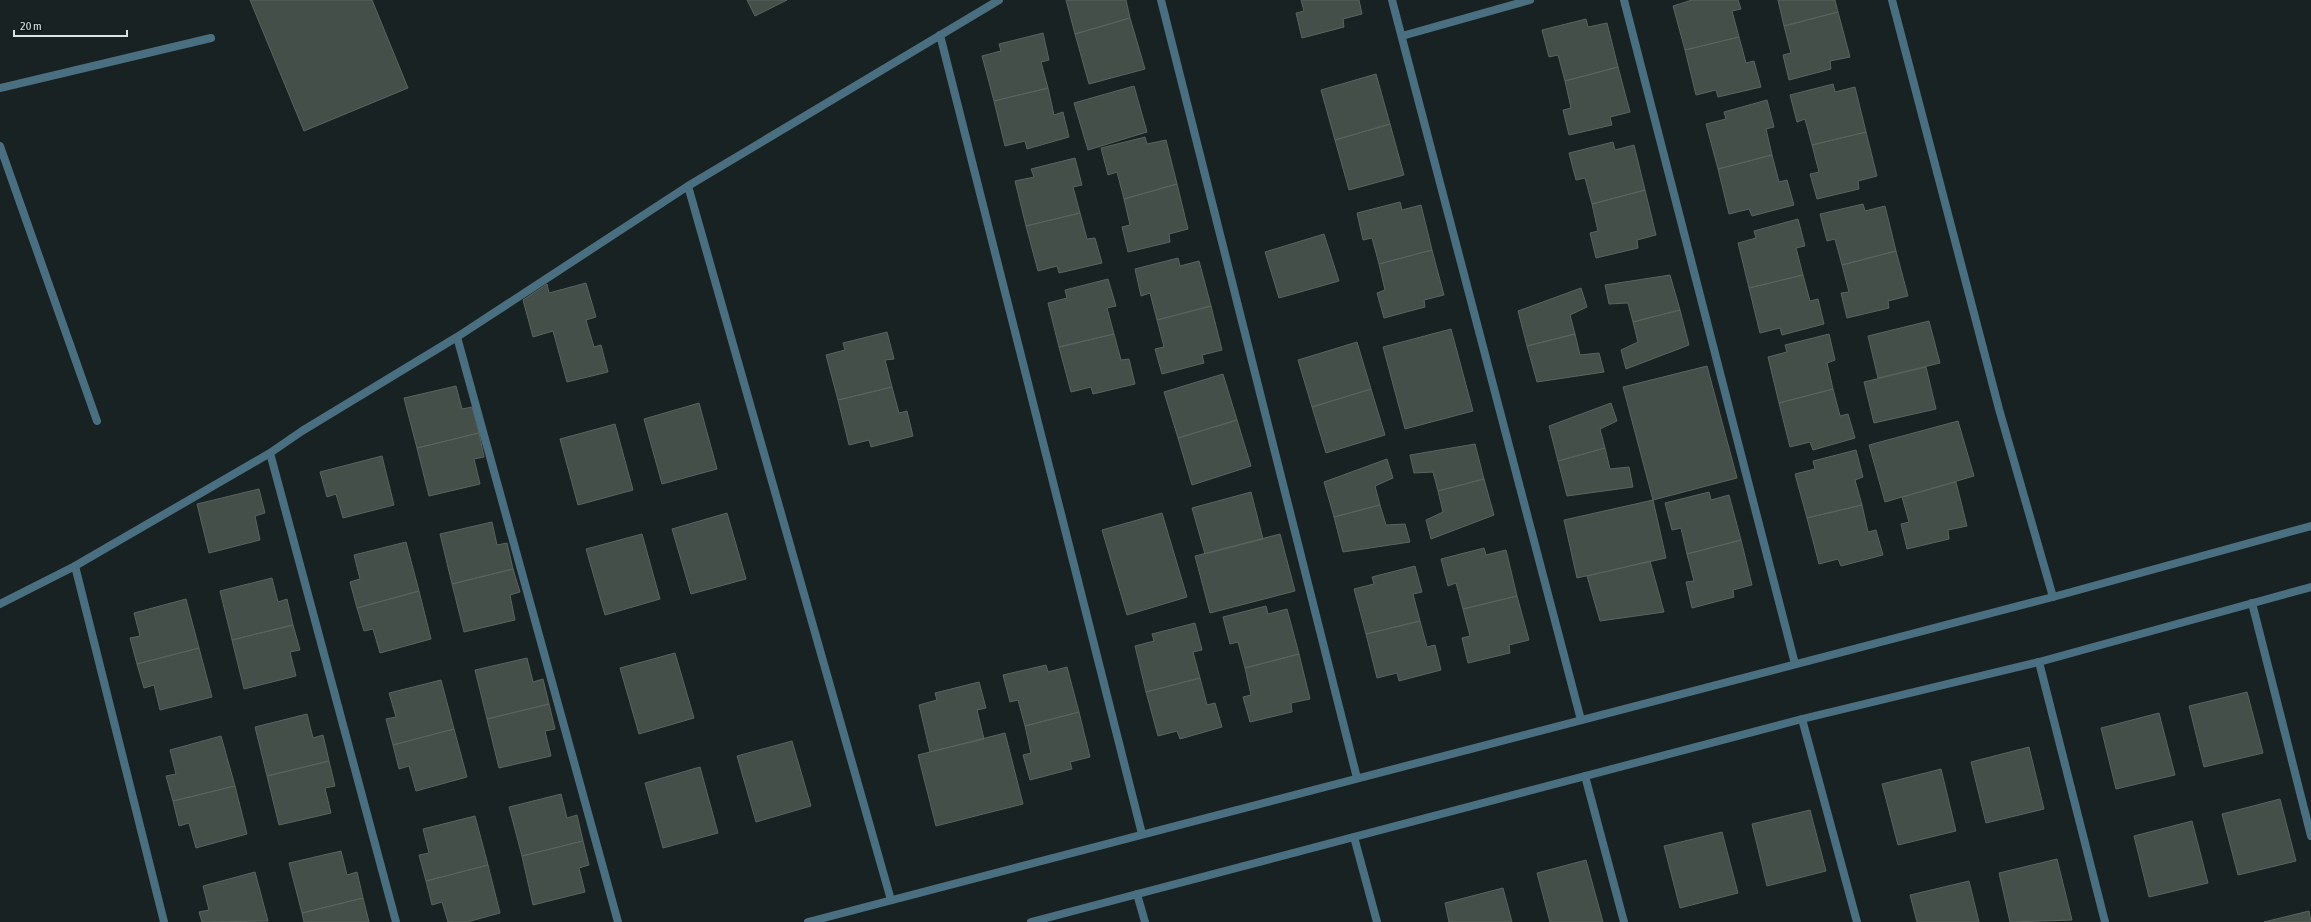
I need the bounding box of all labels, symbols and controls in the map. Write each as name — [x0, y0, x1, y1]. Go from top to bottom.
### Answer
scale bar — [14, 12, 127, 38]
text: 20 m — [20, 19, 42, 33]

